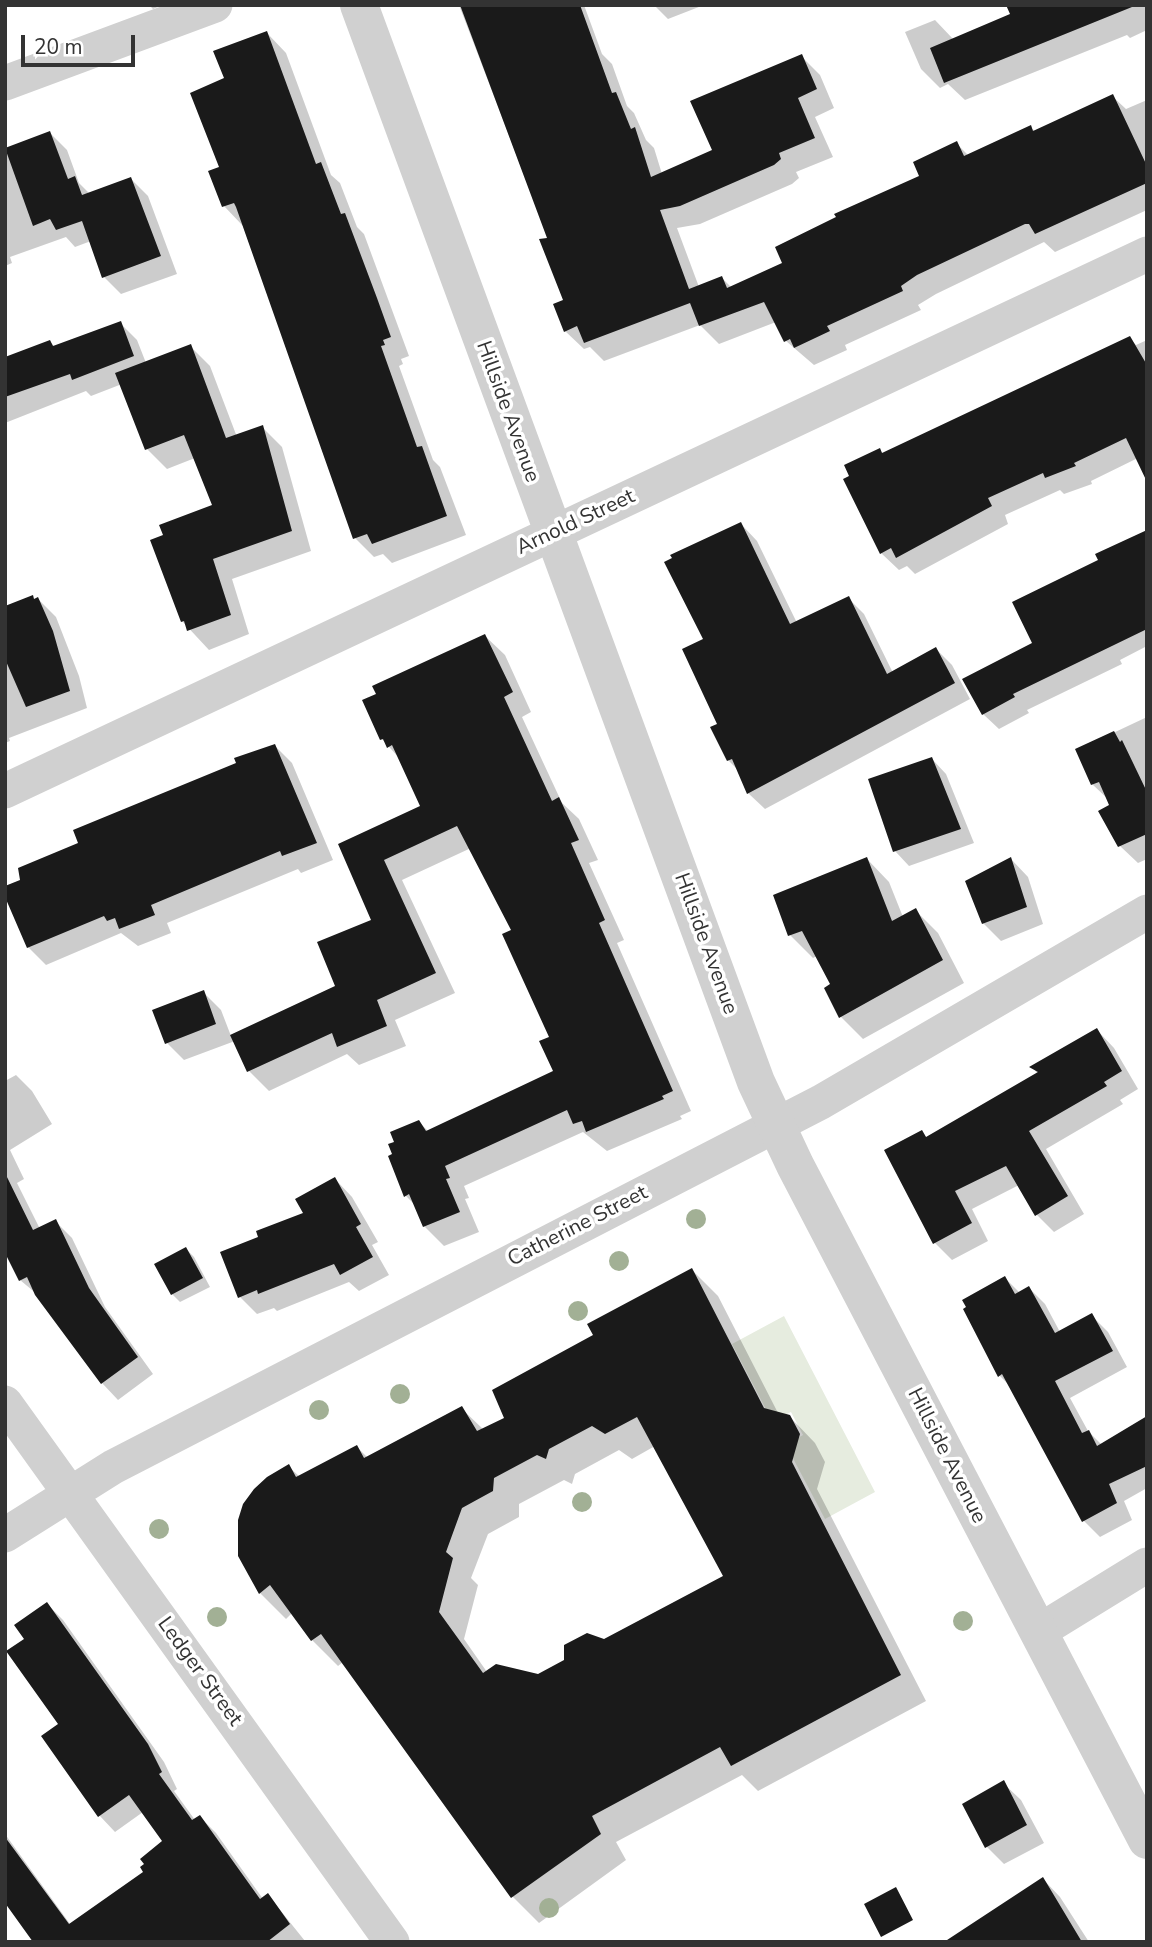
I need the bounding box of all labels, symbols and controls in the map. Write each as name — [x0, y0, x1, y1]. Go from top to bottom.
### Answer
scale bar — [24, 21, 138, 65]
text: 20 m — [34, 33, 83, 61]
street label: Hillside Avenue — [470, 338, 544, 486]
street label: Arnold Street — [513, 485, 639, 561]
street label: Hillside Avenue — [668, 870, 742, 1018]
street label: Catherine Street — [504, 1181, 652, 1273]
street label: Hillside Avenue — [901, 1384, 991, 1528]
street label: Ledger Street — [151, 1613, 247, 1731]

